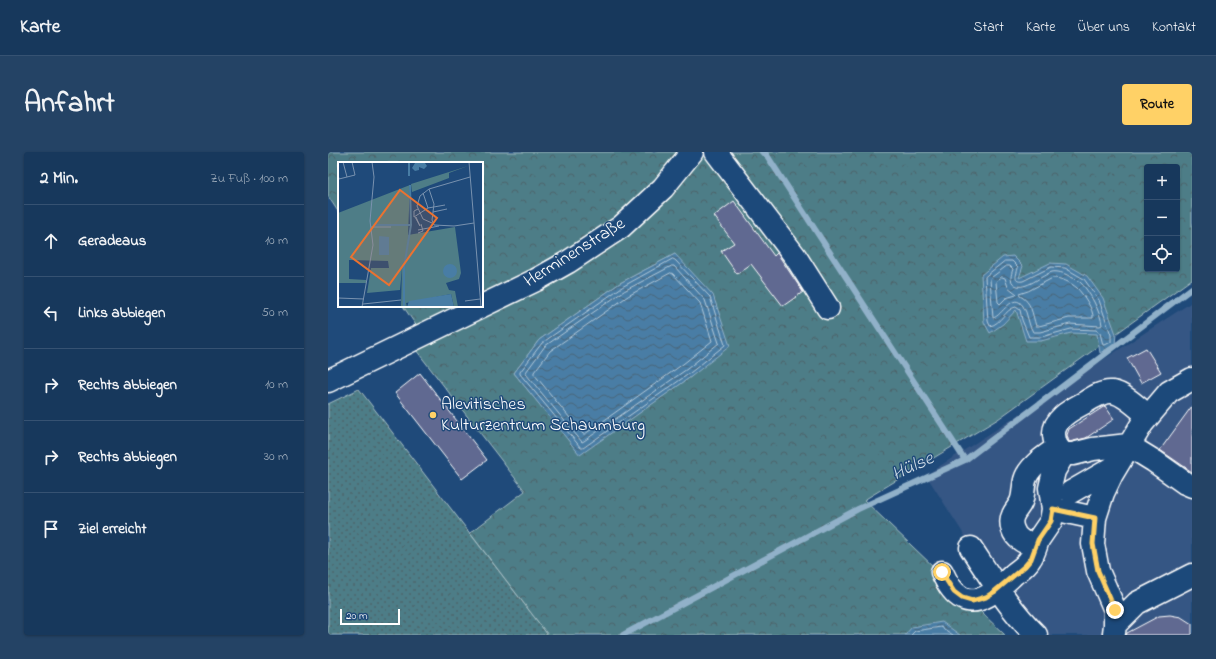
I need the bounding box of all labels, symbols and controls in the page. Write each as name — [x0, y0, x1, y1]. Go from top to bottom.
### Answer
text: Karte — [20, 14, 60, 41]
text: Start — [974, 17, 1004, 38]
text: Karte — [1026, 17, 1056, 38]
text: Über uns — [1078, 17, 1130, 38]
text: Kontakt — [1152, 17, 1196, 38]
text: Anfahrt — [24, 84, 115, 125]
button: Route — [1122, 84, 1192, 125]
inset map — [338, 162, 483, 307]
map controls — [1144, 164, 1180, 272]
button: + — [1144, 164, 1180, 200]
text: 2 Min. — [40, 166, 78, 191]
text: Zu Fuß · 100 m — [210, 169, 288, 188]
button: − — [1144, 200, 1180, 236]
street label: Herminenstraße — [519, 211, 631, 295]
icon: ahead — [40, 230, 62, 252]
text: Geradeaus — [78, 230, 146, 252]
text: 10 m — [265, 231, 288, 250]
button: locate — [1144, 236, 1180, 272]
icon: left — [40, 302, 62, 324]
text: Links abbiegen — [78, 302, 165, 324]
text: 50 m — [262, 303, 288, 322]
icon: right — [40, 374, 62, 396]
text: Rechts abbiegen — [78, 374, 177, 396]
text: 10 m — [265, 375, 288, 394]
place label: Alevitisches Kulturzentrum Schaumburg — [441, 392, 645, 440]
marker: Alevitisches Kulturzentrum Schaumburg — [428, 410, 438, 420]
water label: Hülse — [888, 445, 940, 488]
icon: right — [40, 446, 62, 468]
text: Rechts abbiegen — [78, 446, 177, 468]
text: 30 m — [264, 447, 288, 466]
icon: arrive — [40, 518, 62, 540]
text: Ziel erreicht — [78, 518, 146, 540]
route start — [933, 563, 951, 581]
route end — [1106, 601, 1124, 619]
scale bar — [340, 607, 400, 626]
text: 20 m — [346, 608, 368, 624]

